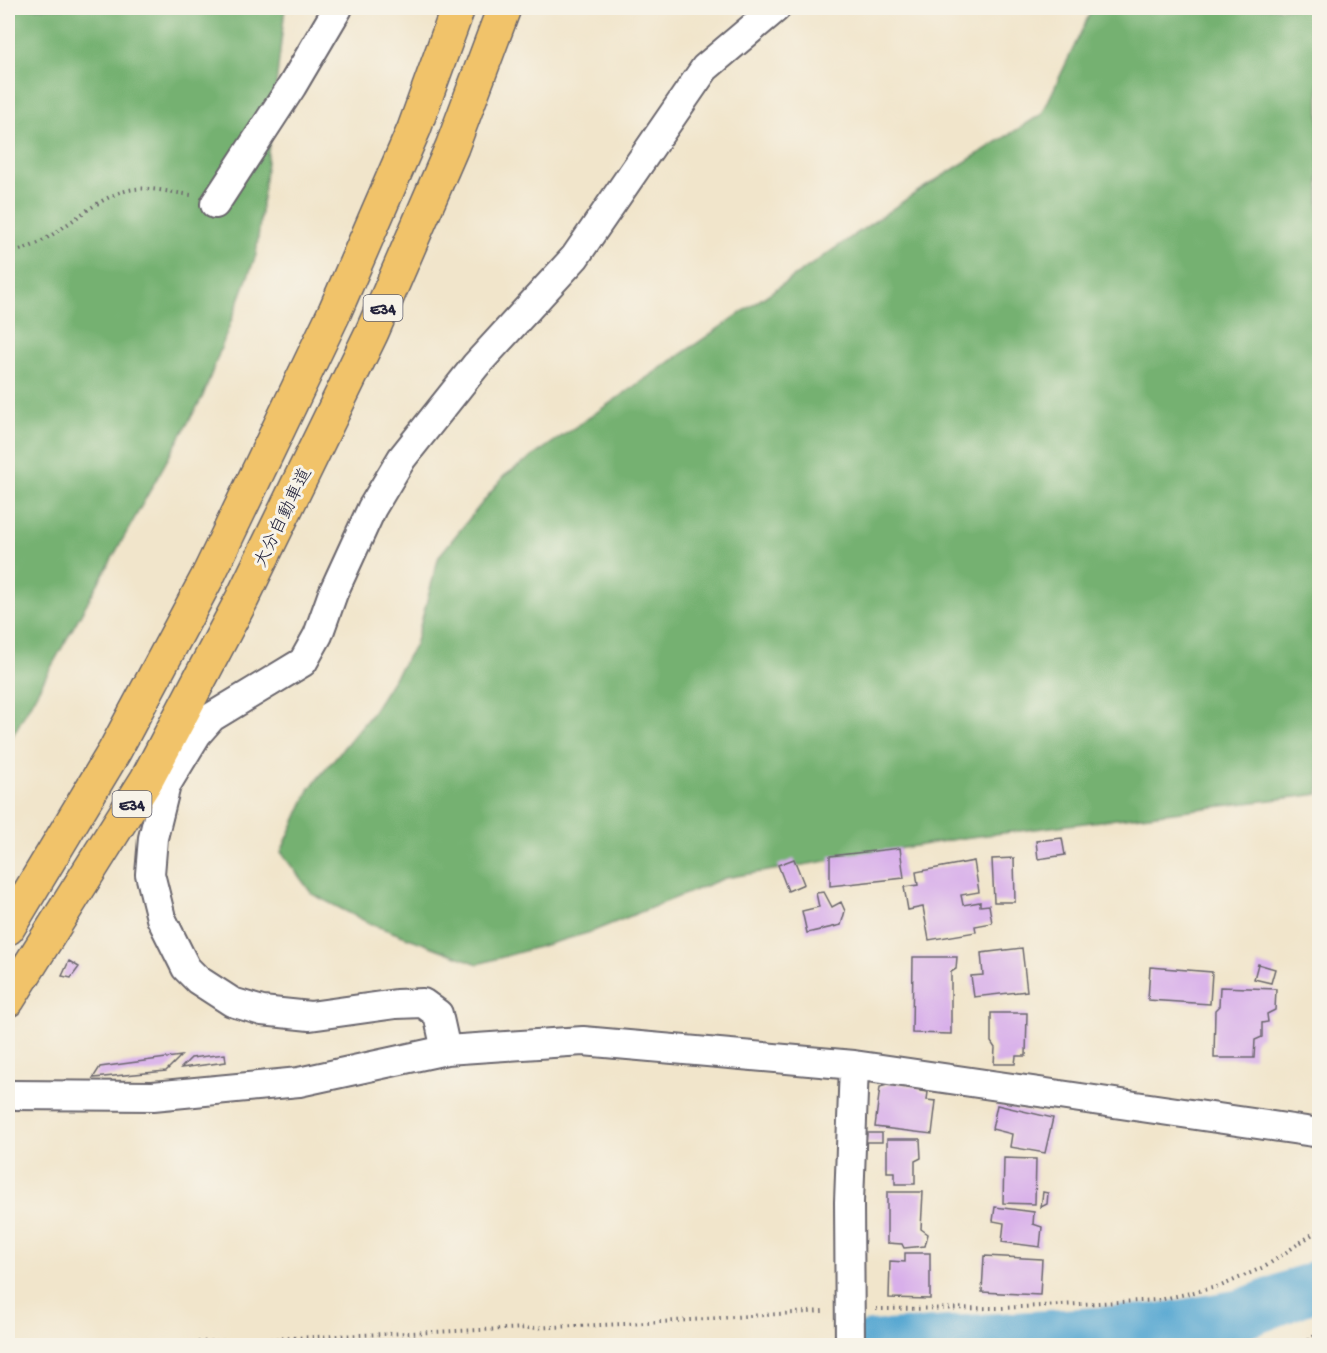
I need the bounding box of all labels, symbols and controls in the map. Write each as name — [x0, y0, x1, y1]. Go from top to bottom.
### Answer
road number: E34 — [364, 295, 403, 321]
street label: 大分自動車道 — [250, 465, 317, 571]
road number: E34 — [112, 791, 152, 817]

